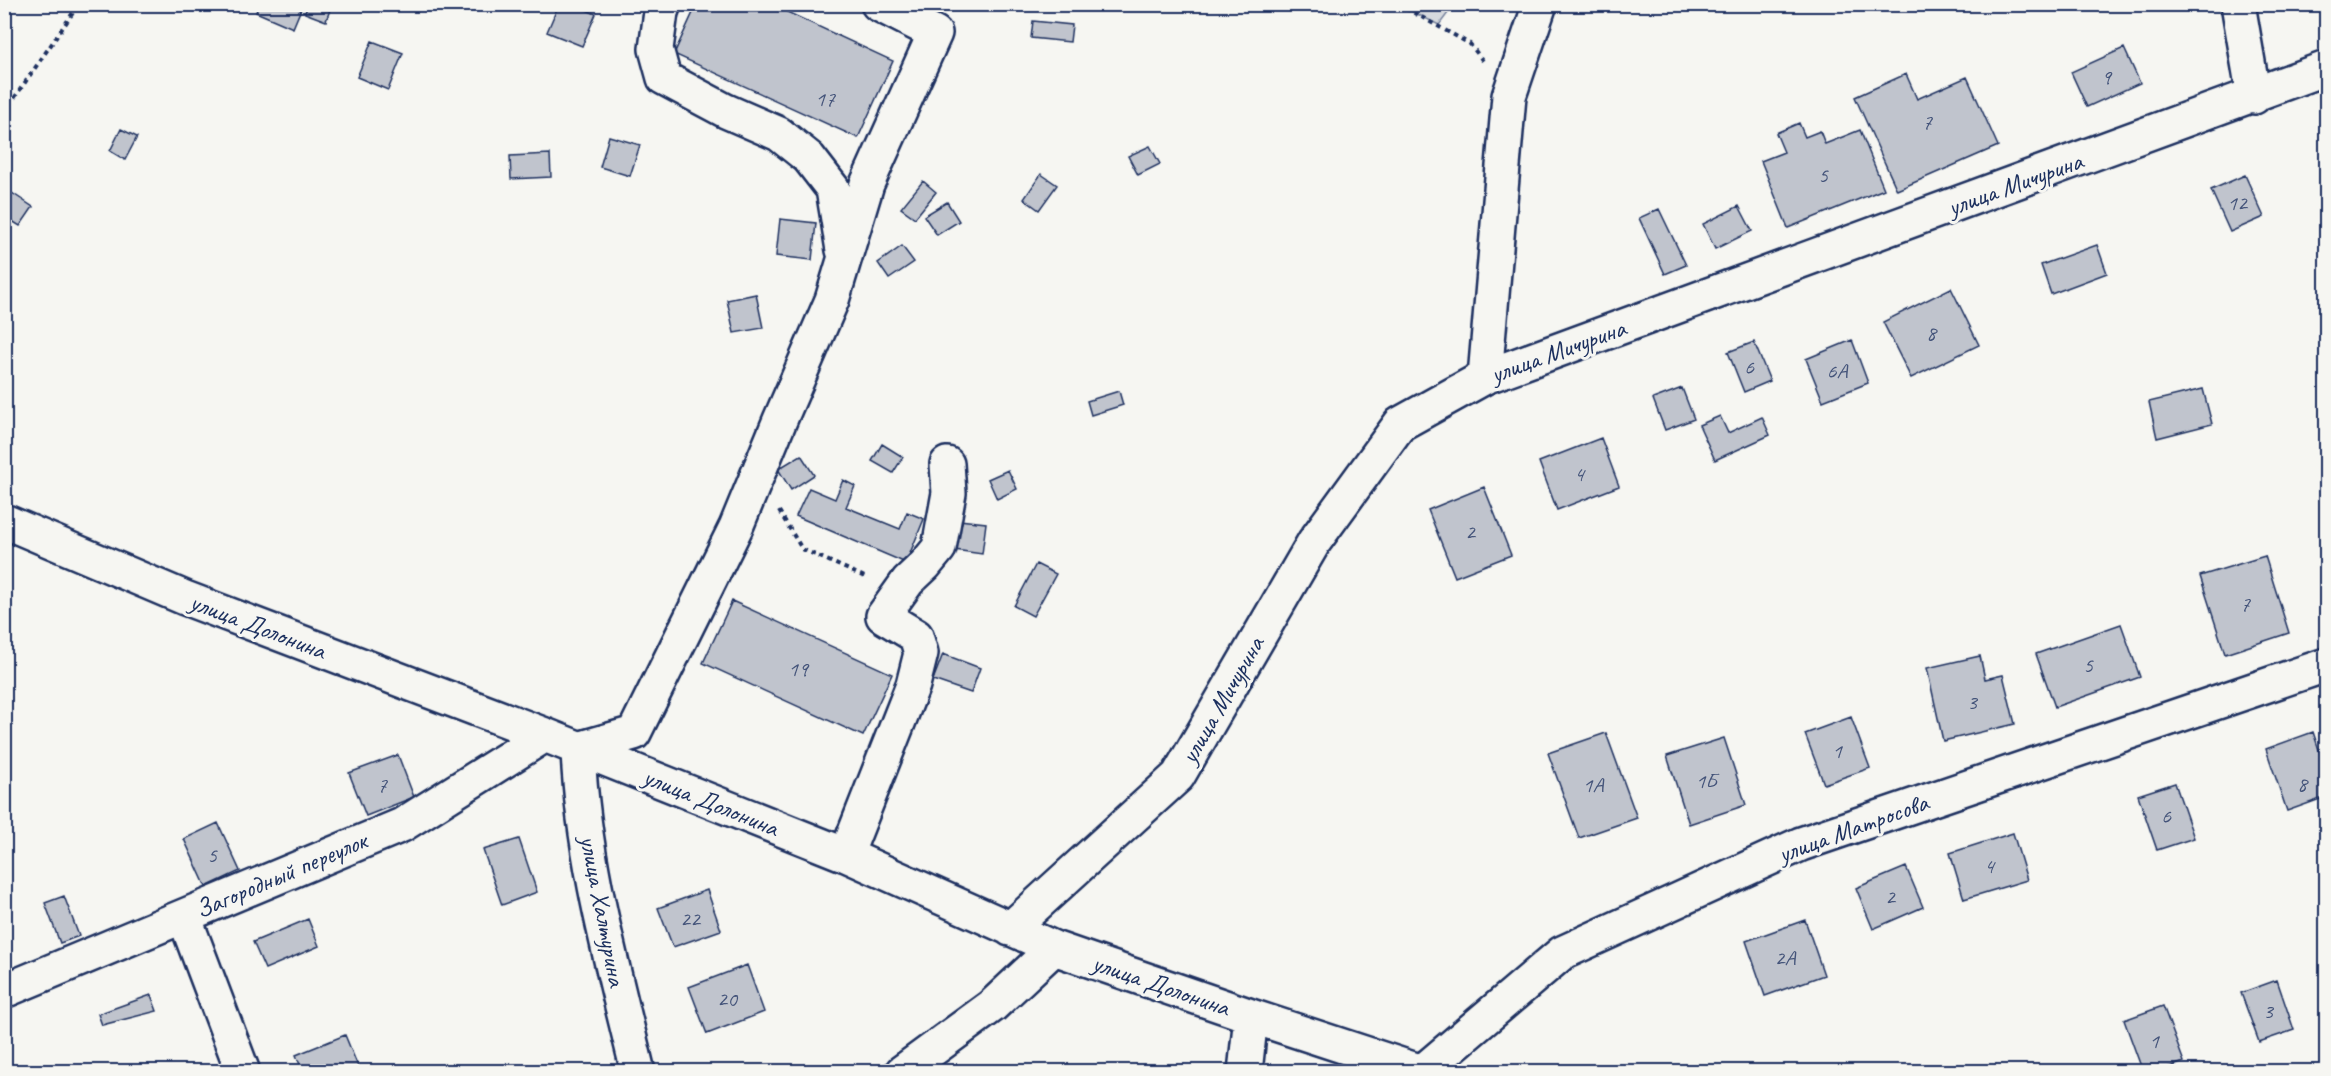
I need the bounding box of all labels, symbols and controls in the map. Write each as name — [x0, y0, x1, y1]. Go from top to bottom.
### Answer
house number: 9 — [2101, 63, 2113, 91]
house number: 17 — [815, 85, 836, 113]
house number: 7 — [1922, 108, 1933, 136]
street label: улица Мичурина — [1941, 144, 2089, 224]
house number: 5 — [1818, 161, 1829, 189]
house number: 12 — [2227, 189, 2249, 217]
street label: улица Мичурина — [1484, 311, 1632, 391]
house number: 8 — [1926, 319, 1938, 347]
house number: 6 — [1744, 353, 1755, 381]
house number: 6А — [1827, 357, 1848, 385]
house number: 4 — [1574, 460, 1586, 488]
house number: 2 — [1465, 518, 1477, 546]
street label: улица Долонина — [183, 584, 332, 668]
house number: 7 — [2240, 590, 2251, 618]
street label: улица Мичурина — [1171, 629, 1272, 771]
house number: 5 — [2083, 651, 2094, 679]
house number: 19 — [788, 655, 810, 683]
house number: 3 — [1967, 688, 1979, 716]
house number: 1 — [1832, 737, 1843, 765]
street label: улица Долонина — [637, 759, 785, 845]
house number: 1Б — [1695, 767, 1720, 795]
house number: 8 — [2297, 770, 2309, 798]
house number: 7 — [377, 771, 388, 799]
house number: 1А — [1583, 771, 1604, 799]
street label: улица Матросова — [1771, 785, 1934, 871]
house number: 6 — [2161, 802, 2172, 830]
street label: Загородный переулок — [190, 823, 374, 926]
street label: улица Халтурина — [572, 831, 634, 991]
house number: 5 — [207, 841, 218, 869]
house number: 4 — [1984, 852, 1996, 880]
house number: 2 — [1885, 883, 1897, 911]
house number: 22 — [680, 905, 702, 933]
house number: 2А — [1775, 944, 1796, 972]
street label: улица Долонина — [1086, 945, 1236, 1024]
house number: 20 — [717, 985, 739, 1013]
house number: 3 — [2263, 997, 2275, 1025]
house number: 1 — [2149, 1027, 2160, 1055]

